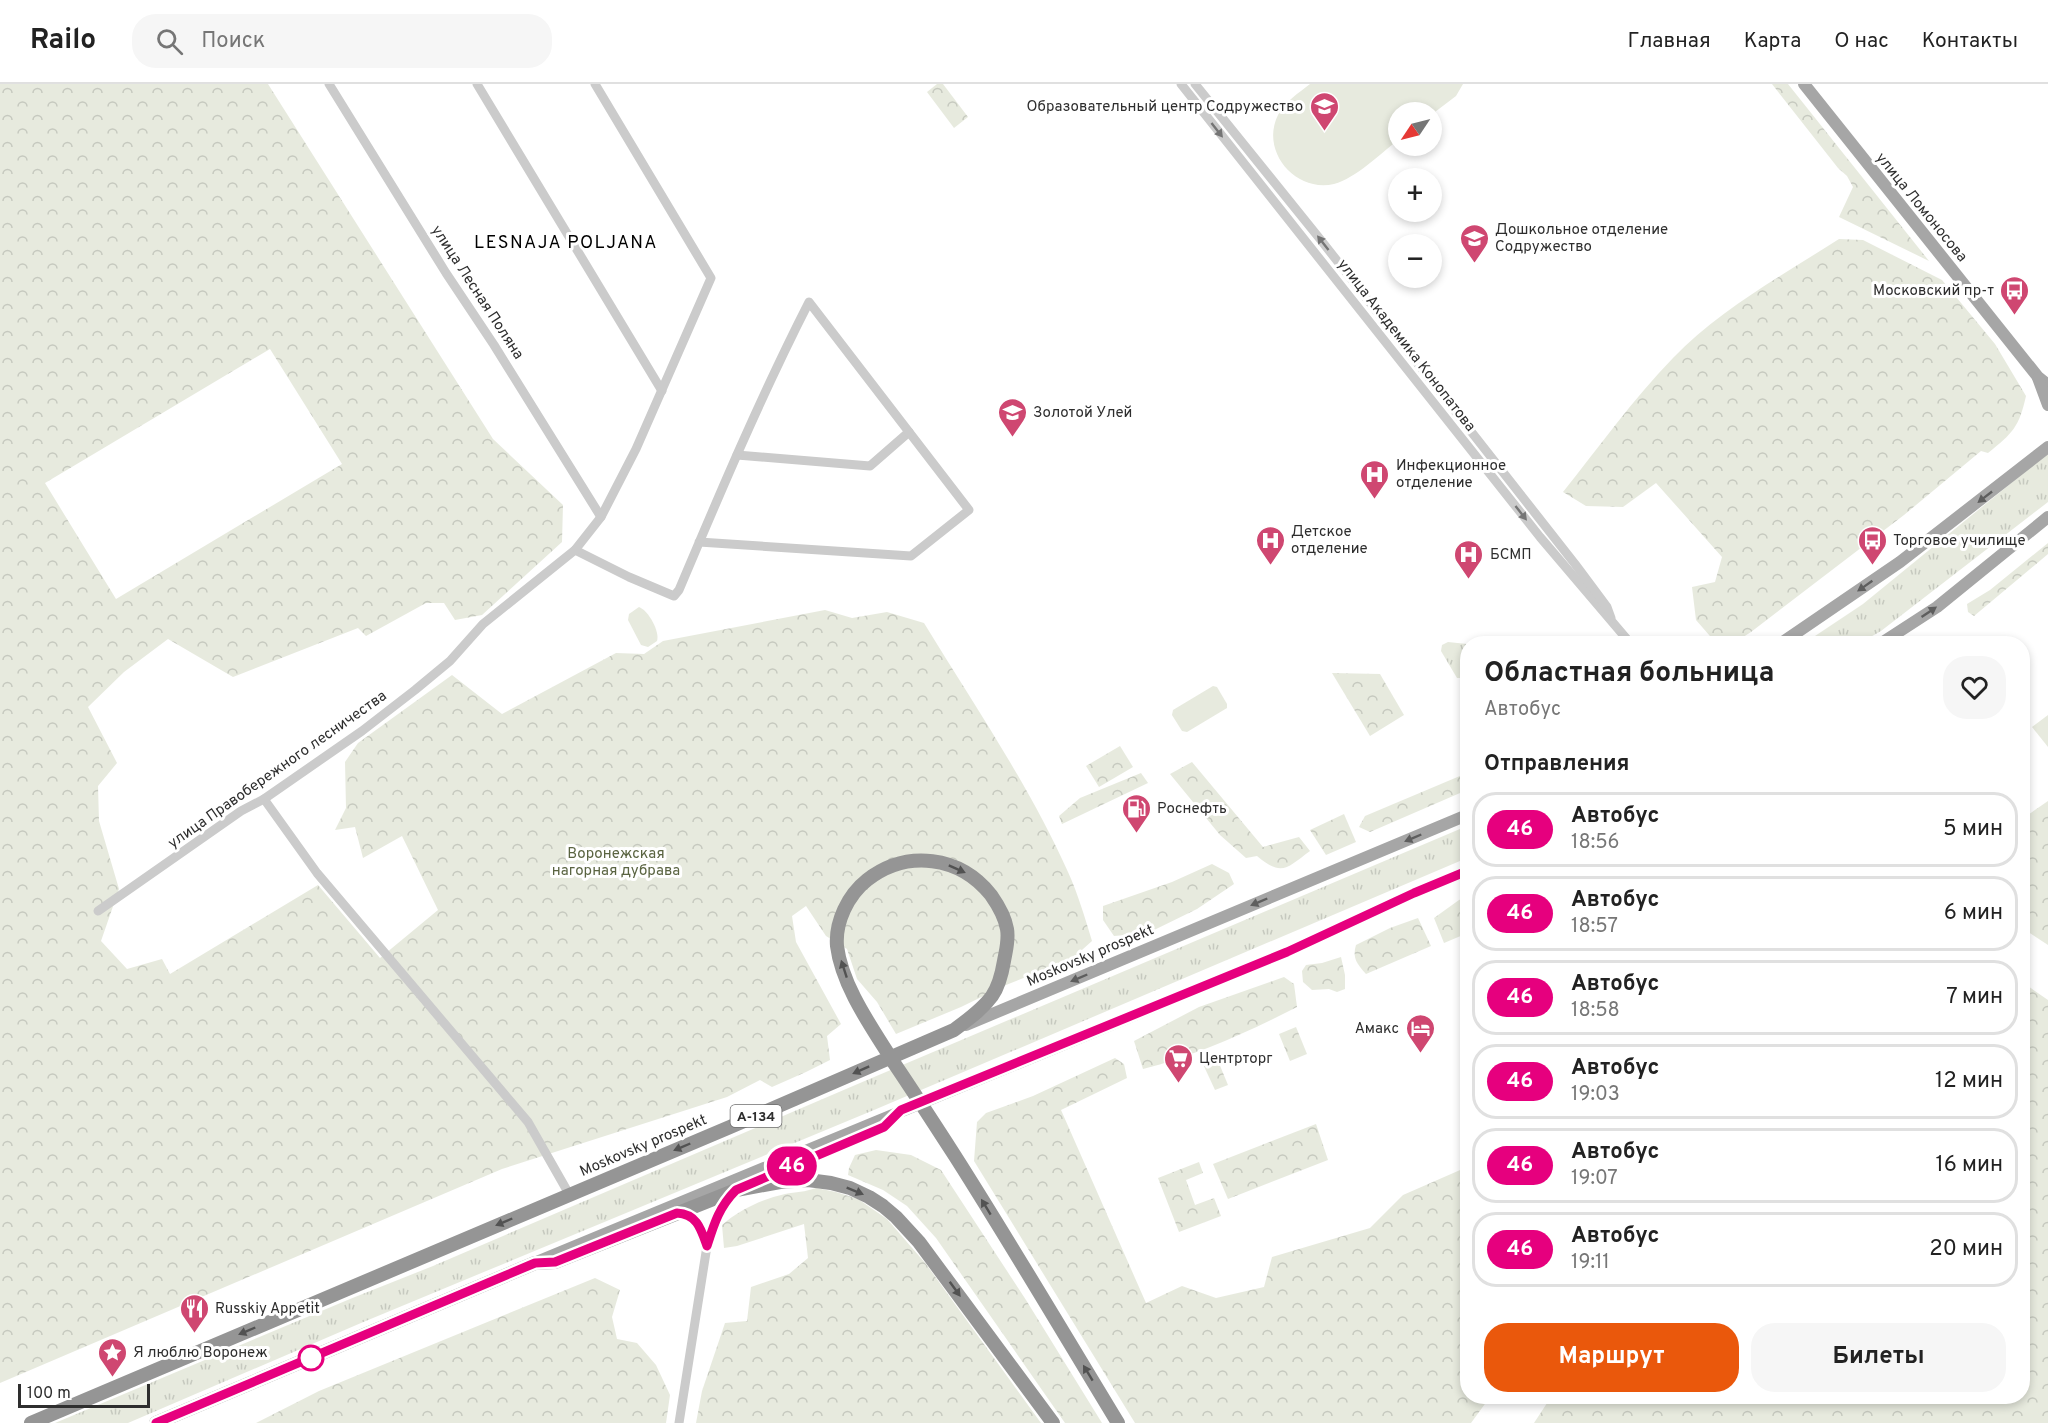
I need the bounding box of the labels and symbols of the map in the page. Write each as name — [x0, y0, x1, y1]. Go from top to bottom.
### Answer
school or university icon: Образовательный центр Содружество — [1308, 90, 1340, 132]
place label: Образовательный центр Содружество — [1027, 98, 1303, 117]
north arrow — [1388, 102, 1442, 156]
one-way arrow — [1211, 122, 1224, 138]
street label: улица Ломоносова — [1871, 149, 1971, 266]
place label: Дошкольное отделение Содружество — [1495, 221, 1668, 257]
street label: улица Лесная Поляна — [426, 222, 527, 363]
school or university icon: Дошкольное отделение Содружество — [1458, 222, 1490, 264]
district label: LESNAJA POLJANA — [474, 232, 658, 255]
one-way arrow — [1318, 236, 1330, 251]
street label: улица Академика Конопатова — [1332, 256, 1479, 436]
bus stop icon: Московский пр-т — [1999, 274, 2031, 316]
place label: Московский пр-т — [1873, 282, 1994, 301]
school or university icon: Золотой Улей — [996, 396, 1028, 438]
place label: Золотой Улей — [1033, 404, 1132, 423]
place label: Инфекционное отделение — [1396, 457, 1506, 493]
hospital icon: Инфекционное отделение — [1359, 458, 1391, 500]
one-way arrow — [1977, 490, 1992, 502]
one-way arrow — [1514, 505, 1527, 521]
place label: Детское отделение — [1291, 523, 1368, 559]
hospital icon: Детское отделение — [1254, 524, 1286, 566]
bus stop icon: Торговое училище — [1856, 524, 1888, 566]
place label: Торговое училище — [1893, 532, 2025, 551]
hospital icon: БСМП — [1453, 538, 1485, 580]
place label: БСМП — [1490, 546, 1532, 565]
one-way arrow — [1857, 580, 1873, 591]
one-way arrow — [1921, 606, 1938, 617]
street label: улица Правобережного лесничества — [165, 687, 391, 853]
fuel station icon: Роснефть — [1120, 792, 1152, 834]
place label: Роснефть — [1157, 800, 1227, 819]
one-way arrow — [1404, 834, 1422, 843]
park label: Воронежская нагорная дубрава — [552, 845, 680, 881]
one-way arrow — [949, 864, 967, 874]
one-way arrow — [1249, 897, 1267, 907]
street label: Moskovsky prospekt — [1024, 921, 1157, 992]
one-way arrow — [838, 960, 848, 978]
one-way arrow — [1070, 973, 1088, 983]
hotel icon: Амакс — [1404, 1012, 1436, 1054]
place label: Амакс — [1355, 1020, 1399, 1039]
supermarket icon: Центрторг — [1162, 1042, 1194, 1084]
place label: Центрторг — [1199, 1050, 1273, 1069]
one-way arrow — [852, 1065, 870, 1075]
road number: А-134 — [730, 1105, 782, 1127]
street label: Moskovsky prospekt — [577, 1111, 710, 1182]
one-way arrow — [673, 1142, 691, 1152]
line badge: 46 — [765, 1146, 819, 1186]
one-way arrow — [846, 1187, 864, 1196]
one-way arrow — [981, 1199, 992, 1215]
one-way arrow — [495, 1217, 513, 1227]
one-way arrow — [948, 1281, 960, 1296]
restaurant icon: Russkiy Appetit — [178, 1292, 210, 1334]
place label: Russkiy Appetit — [215, 1300, 320, 1319]
one-way arrow — [238, 1326, 256, 1336]
place icon: Я люблю Воронеж — [96, 1336, 128, 1378]
place label: Я люблю Воронеж — [133, 1344, 268, 1363]
unlabelled marker — [298, 1345, 324, 1371]
one-way arrow — [1082, 1365, 1093, 1381]
scale bar — [18, 1381, 150, 1408]

